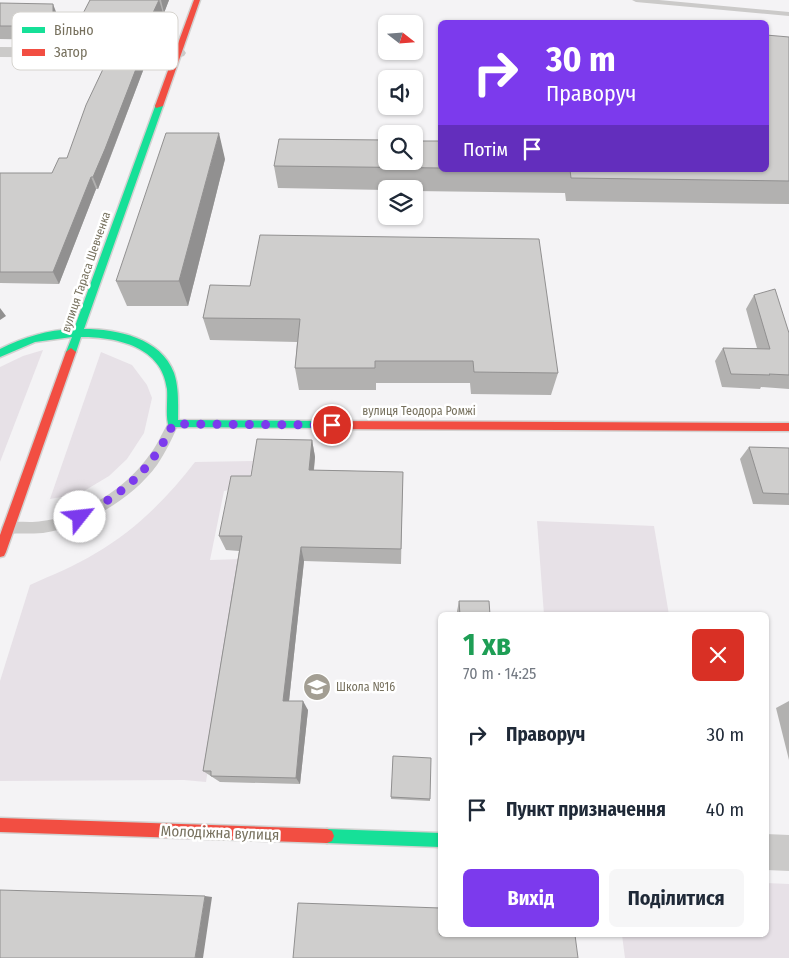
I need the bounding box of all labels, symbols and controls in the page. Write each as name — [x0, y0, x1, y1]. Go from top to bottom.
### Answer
legend — [12, 12, 178, 70]
north arrow — [378, 15, 422, 60]
map controls — [378, 15, 423, 225]
text: Вільно — [54, 22, 94, 39]
text: 30 m — [546, 38, 616, 80]
icon: right — [463, 40, 528, 105]
text: Затор — [54, 44, 87, 61]
button: sound — [378, 70, 423, 115]
text: Праворуч — [546, 80, 636, 107]
button: search — [378, 125, 423, 170]
icon: arrive — [518, 135, 546, 163]
text: Потім — [463, 138, 508, 161]
button: layers — [378, 180, 423, 225]
street label: вулиця Тараса Шевченка — [59, 210, 113, 334]
pin — [311, 404, 353, 446]
street label: вулиця Теодора Ромжі — [362, 404, 476, 418]
icon: arrive — [318, 411, 346, 439]
position arrow — [53, 490, 105, 542]
text: 1 хв — [463, 627, 511, 663]
button: close — [692, 629, 744, 681]
text: 70 m · 14:25 — [463, 664, 536, 683]
school or university icon: Школа №16 — [302, 672, 332, 702]
place label: Школа №16 — [336, 680, 395, 694]
icon: right — [463, 721, 491, 749]
text: Праворуч — [506, 723, 585, 746]
text: 30 m — [706, 723, 744, 746]
icon: arrive — [463, 796, 491, 824]
text: Пункт призначення — [506, 798, 666, 821]
text: 40 m — [706, 798, 744, 821]
street label: Молодіжна вулиця — [160, 822, 280, 844]
button: Вихід — [463, 869, 599, 927]
button: Поділитися — [609, 869, 744, 927]

